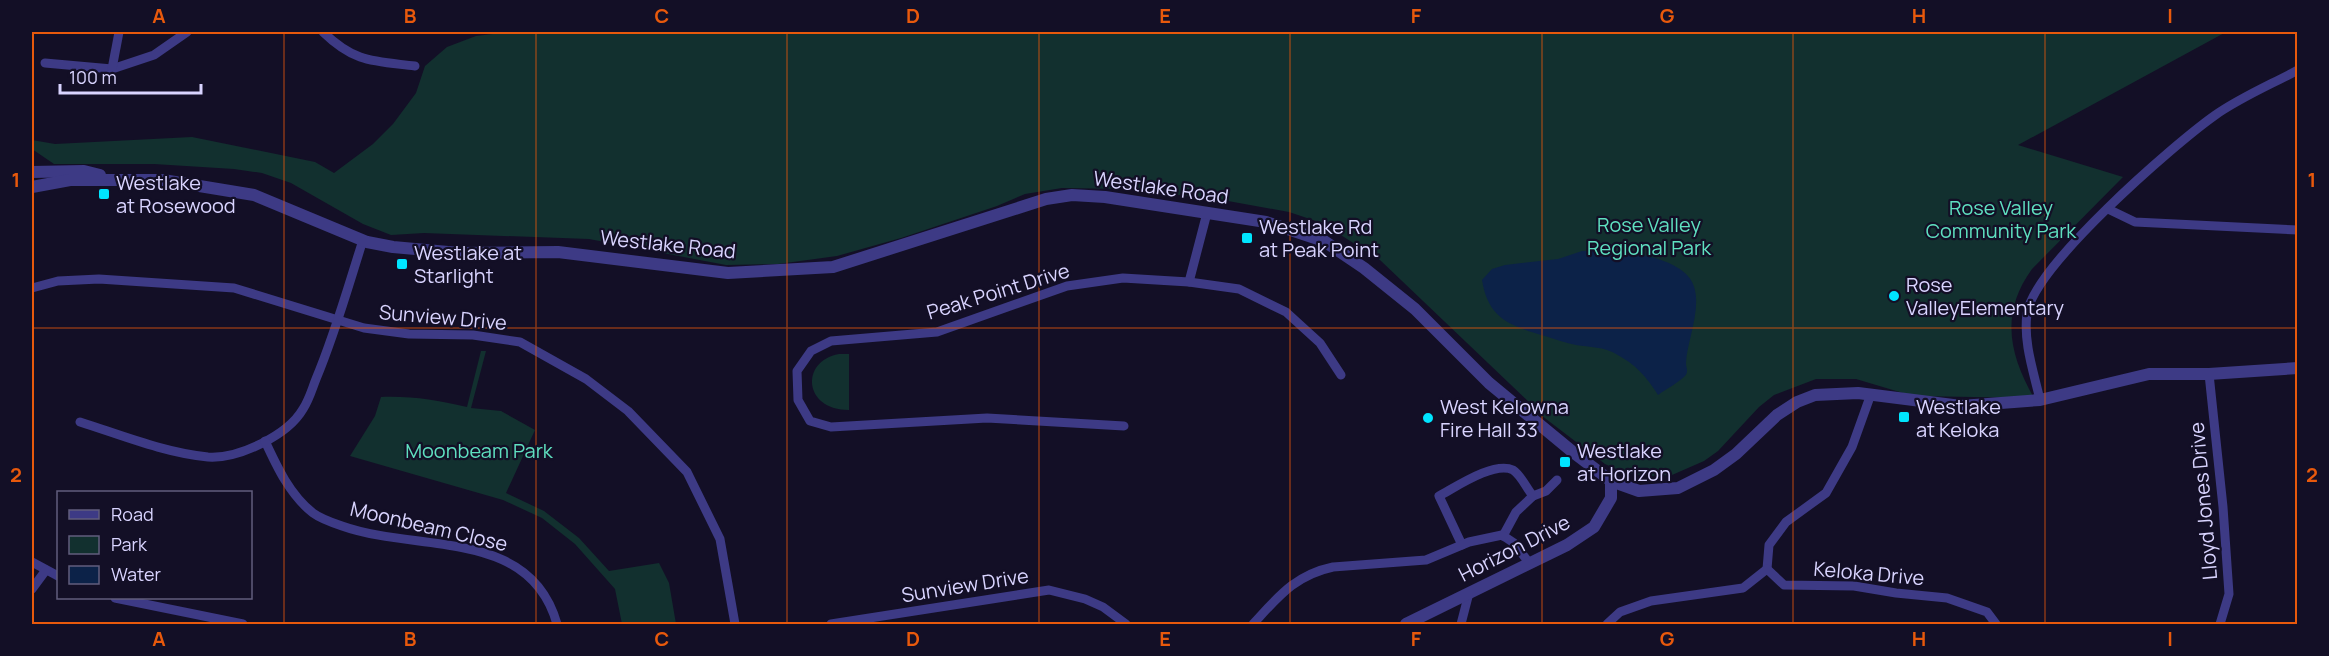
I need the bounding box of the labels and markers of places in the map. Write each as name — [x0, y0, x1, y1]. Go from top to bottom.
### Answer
place label: Westlake at Rosewood — [116, 169, 236, 219]
marker: Westlake at Rosewood — [97, 187, 111, 201]
place label: Westlake Rd at Peak Point — [1259, 213, 1379, 263]
marker: Westlake Rd at Peak Point — [1240, 231, 1254, 245]
place label: Westlake at Starlight — [414, 239, 522, 289]
marker: Westlake at Starlight — [395, 257, 409, 271]
place label: Rose ValleyElementary — [1906, 271, 2064, 321]
marker: Rose ValleyElementary — [1887, 289, 1901, 303]
place label: West Kelowna Fire Hall 33 — [1440, 393, 1569, 443]
place label: Westlake at Keloka — [1916, 393, 2001, 443]
marker: Westlake at Keloka — [1897, 410, 1911, 424]
marker: West Kelowna Fire Hall 33 — [1421, 411, 1435, 425]
place label: Westlake at Horizon — [1577, 437, 1671, 487]
marker: Westlake at Horizon — [1558, 455, 1572, 469]

